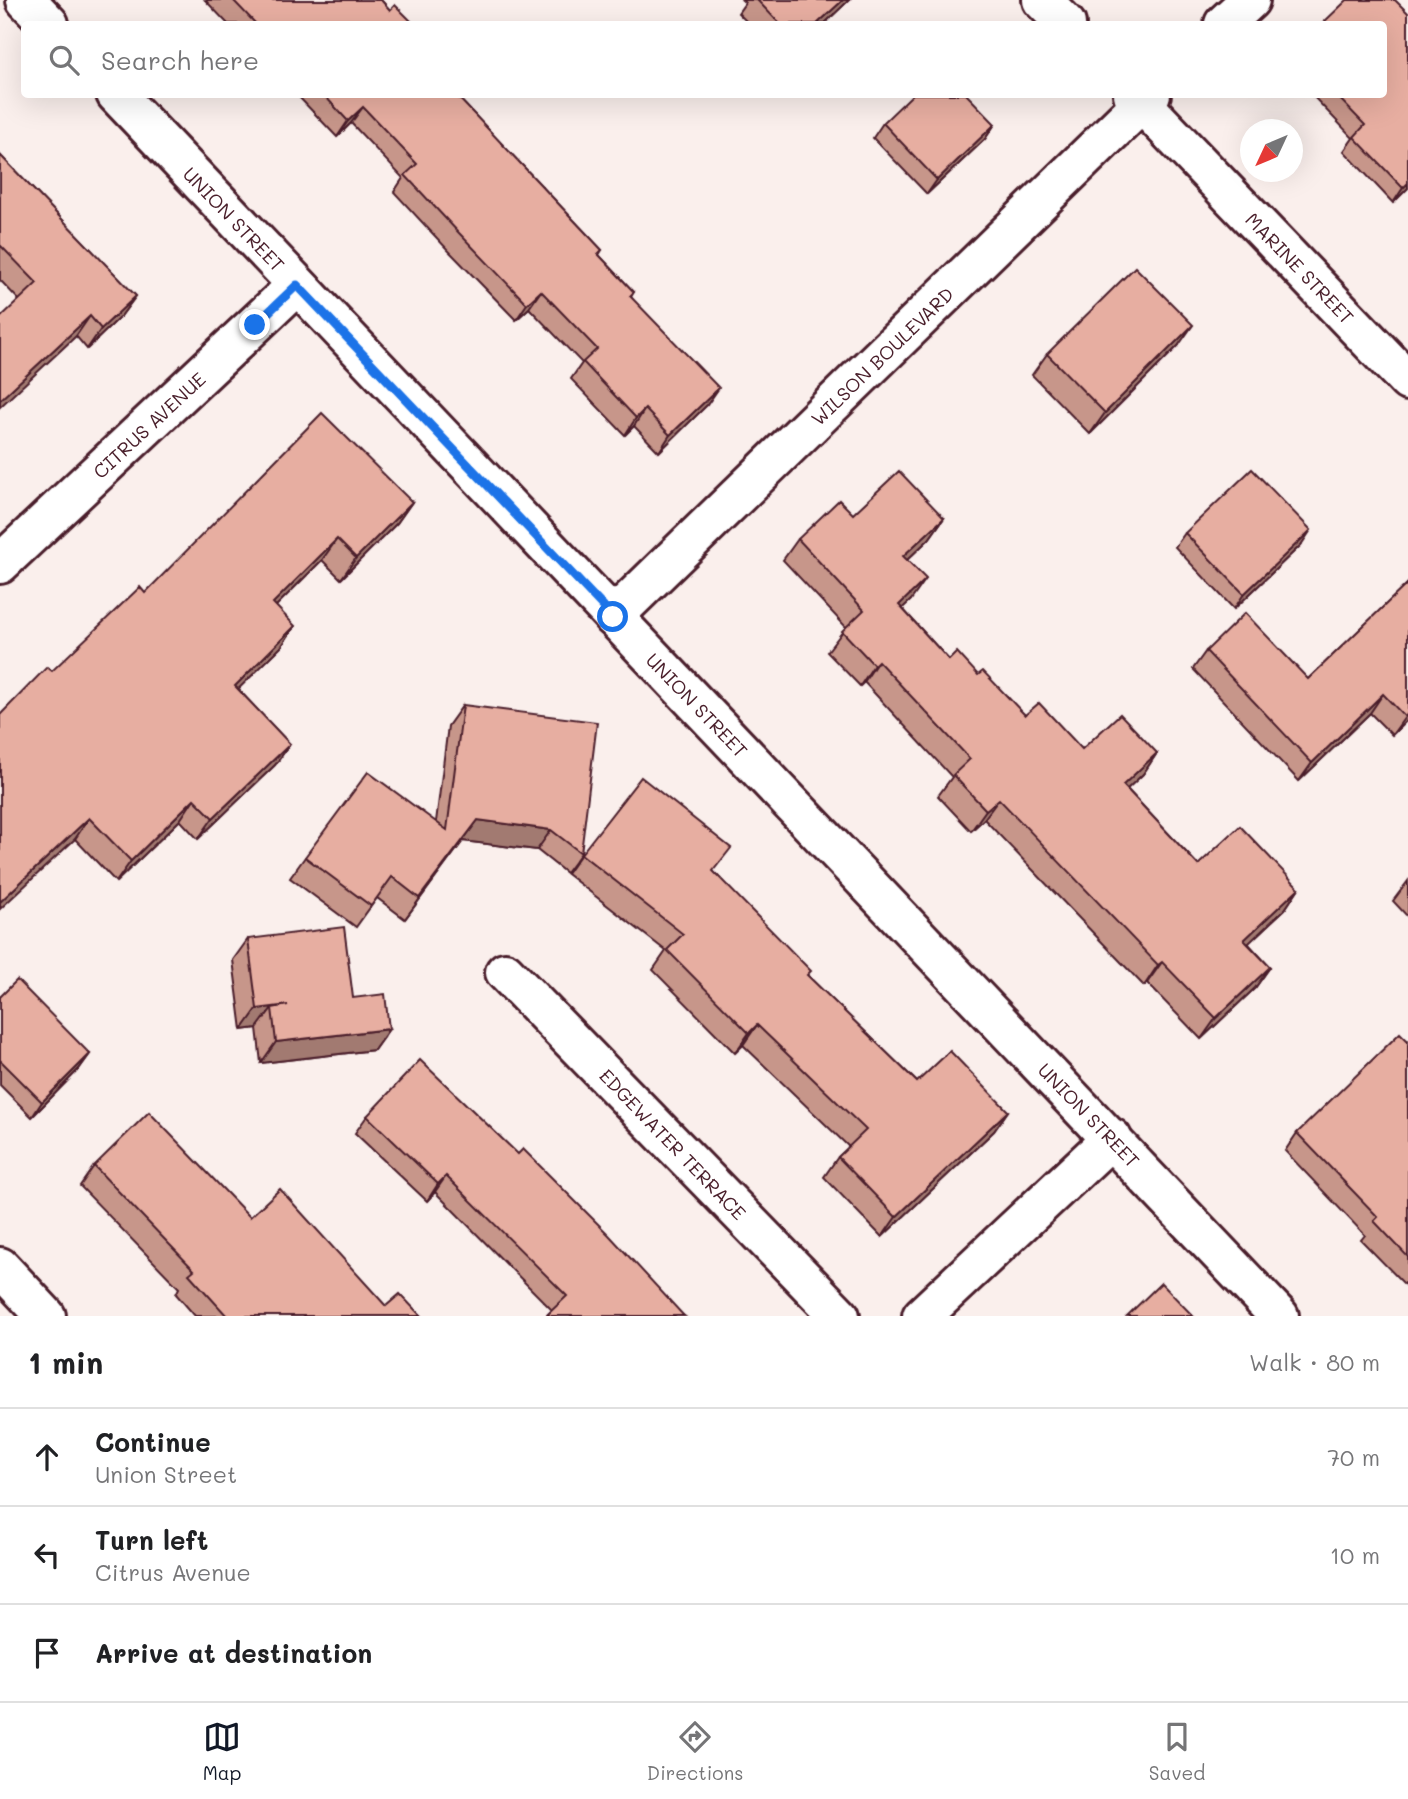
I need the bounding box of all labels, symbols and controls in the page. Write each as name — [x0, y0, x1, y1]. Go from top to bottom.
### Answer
search box — [21, 21, 1387, 98]
icon: search — [45, 41, 83, 79]
text: Search here — [101, 43, 259, 77]
north arrow — [1240, 119, 1303, 182]
street label: UNION STREET — [178, 161, 290, 277]
street label: MARINE STREET — [1240, 207, 1360, 329]
street label: WILSON BOULEVARD — [805, 281, 959, 431]
route end — [239, 309, 270, 340]
street label: CITRUS AVENUE — [87, 366, 211, 484]
route start — [597, 601, 628, 632]
street label: UNION STREET — [641, 647, 753, 763]
street label: UNION STREET — [1033, 1057, 1145, 1173]
street label: EDGEWATER TERRACE — [594, 1063, 752, 1225]
text: 1 min — [28, 1342, 103, 1382]
text: Walk · 80 m — [1249, 1347, 1380, 1377]
text: Continue — [95, 1425, 211, 1459]
icon: ahead — [28, 1438, 66, 1476]
text: 70 m — [1327, 1442, 1380, 1472]
text: Union Street — [95, 1459, 237, 1489]
text: Turn left — [95, 1523, 208, 1557]
icon: left — [28, 1536, 66, 1574]
text: 10 m — [1330, 1540, 1380, 1570]
text: Citrus Avenue — [95, 1557, 251, 1587]
icon: arrive — [28, 1634, 66, 1672]
text: Arrive at destination — [95, 1636, 372, 1670]
tab: Map — [203, 1718, 241, 1785]
tab: Directions — [647, 1718, 743, 1785]
tab: Saved — [1149, 1718, 1205, 1785]

